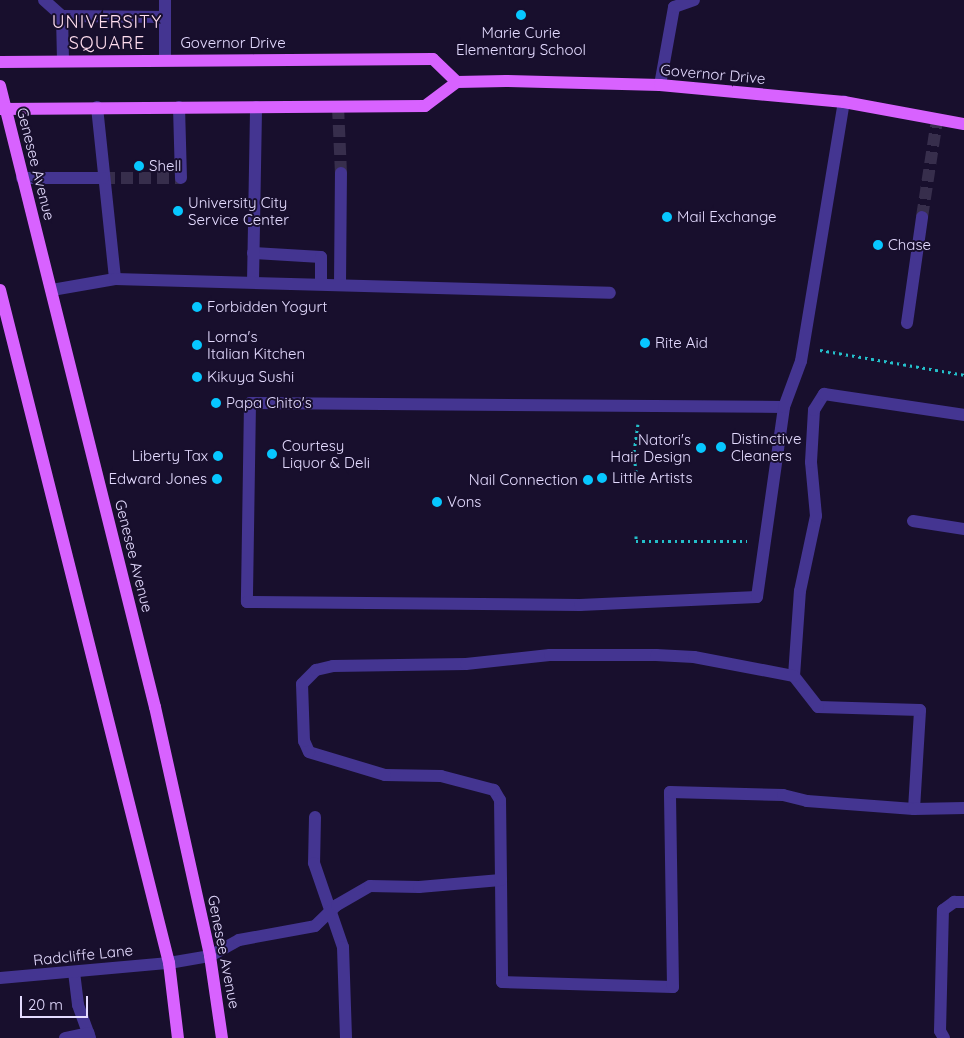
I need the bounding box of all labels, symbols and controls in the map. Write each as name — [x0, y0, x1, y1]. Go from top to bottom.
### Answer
marker: Marie Curie Elementary School — [515, 9, 527, 21]
district label: UNIVERSITY SQUARE — [51, 12, 163, 54]
place label: Marie Curie Elementary School — [456, 23, 586, 58]
street label: Governor Drive — [180, 34, 286, 52]
street label: Governor Drive — [660, 60, 766, 88]
street label: Genesee Avenue — [13, 106, 59, 222]
place label: Shell — [149, 157, 181, 175]
marker: Shell — [133, 160, 145, 172]
place label: University City Service Center — [188, 193, 289, 228]
marker: University City Service Center — [172, 205, 184, 217]
place label: Mail Exchange — [677, 208, 776, 226]
marker: Mail Exchange — [661, 211, 673, 223]
place label: Chase — [888, 236, 931, 254]
marker: Chase — [872, 239, 884, 251]
place label: Forbidden Yogurt — [207, 298, 327, 316]
marker: Forbidden Yogurt — [191, 301, 203, 313]
place label: Lorna's Italian Kitchen — [207, 327, 305, 362]
place label: Rite Aid — [655, 334, 708, 352]
marker: Rite Aid — [639, 337, 651, 349]
marker: Lorna's Italian Kitchen — [191, 339, 203, 351]
place label: Kikuya Sushi — [207, 368, 294, 386]
marker: Kikuya Sushi — [191, 371, 203, 383]
place label: Papa Chito's — [226, 394, 312, 412]
marker: Papa Chito's — [210, 397, 222, 409]
place label: Distinctive Cleaners — [731, 429, 801, 464]
place label: Natori's Hair Design — [610, 430, 691, 465]
place label: Courtesy Liquor & Deli — [282, 436, 370, 471]
marker: Distinctive Cleaners — [715, 441, 727, 453]
marker: Natori's Hair Design — [695, 442, 707, 454]
place label: Liberty Tax — [132, 447, 208, 465]
marker: Courtesy Liquor & Deli — [266, 448, 278, 460]
marker: Liberty Tax — [212, 450, 224, 462]
place label: Little Artists — [612, 469, 692, 487]
place label: Edward Jones — [109, 470, 207, 488]
place label: Nail Connection — [469, 471, 578, 489]
marker: Little Artists — [596, 472, 608, 484]
marker: Edward Jones — [211, 473, 223, 485]
marker: Nail Connection — [582, 474, 594, 486]
place label: Vons — [447, 493, 481, 511]
marker: Vons — [431, 496, 443, 508]
street label: Genesee Avenue — [111, 498, 157, 614]
street label: Genesee Avenue — [204, 894, 244, 1010]
street label: Radcliffe Lane — [32, 941, 134, 969]
scale bar — [22, 986, 90, 1018]
text: 20 m — [28, 995, 63, 1014]

